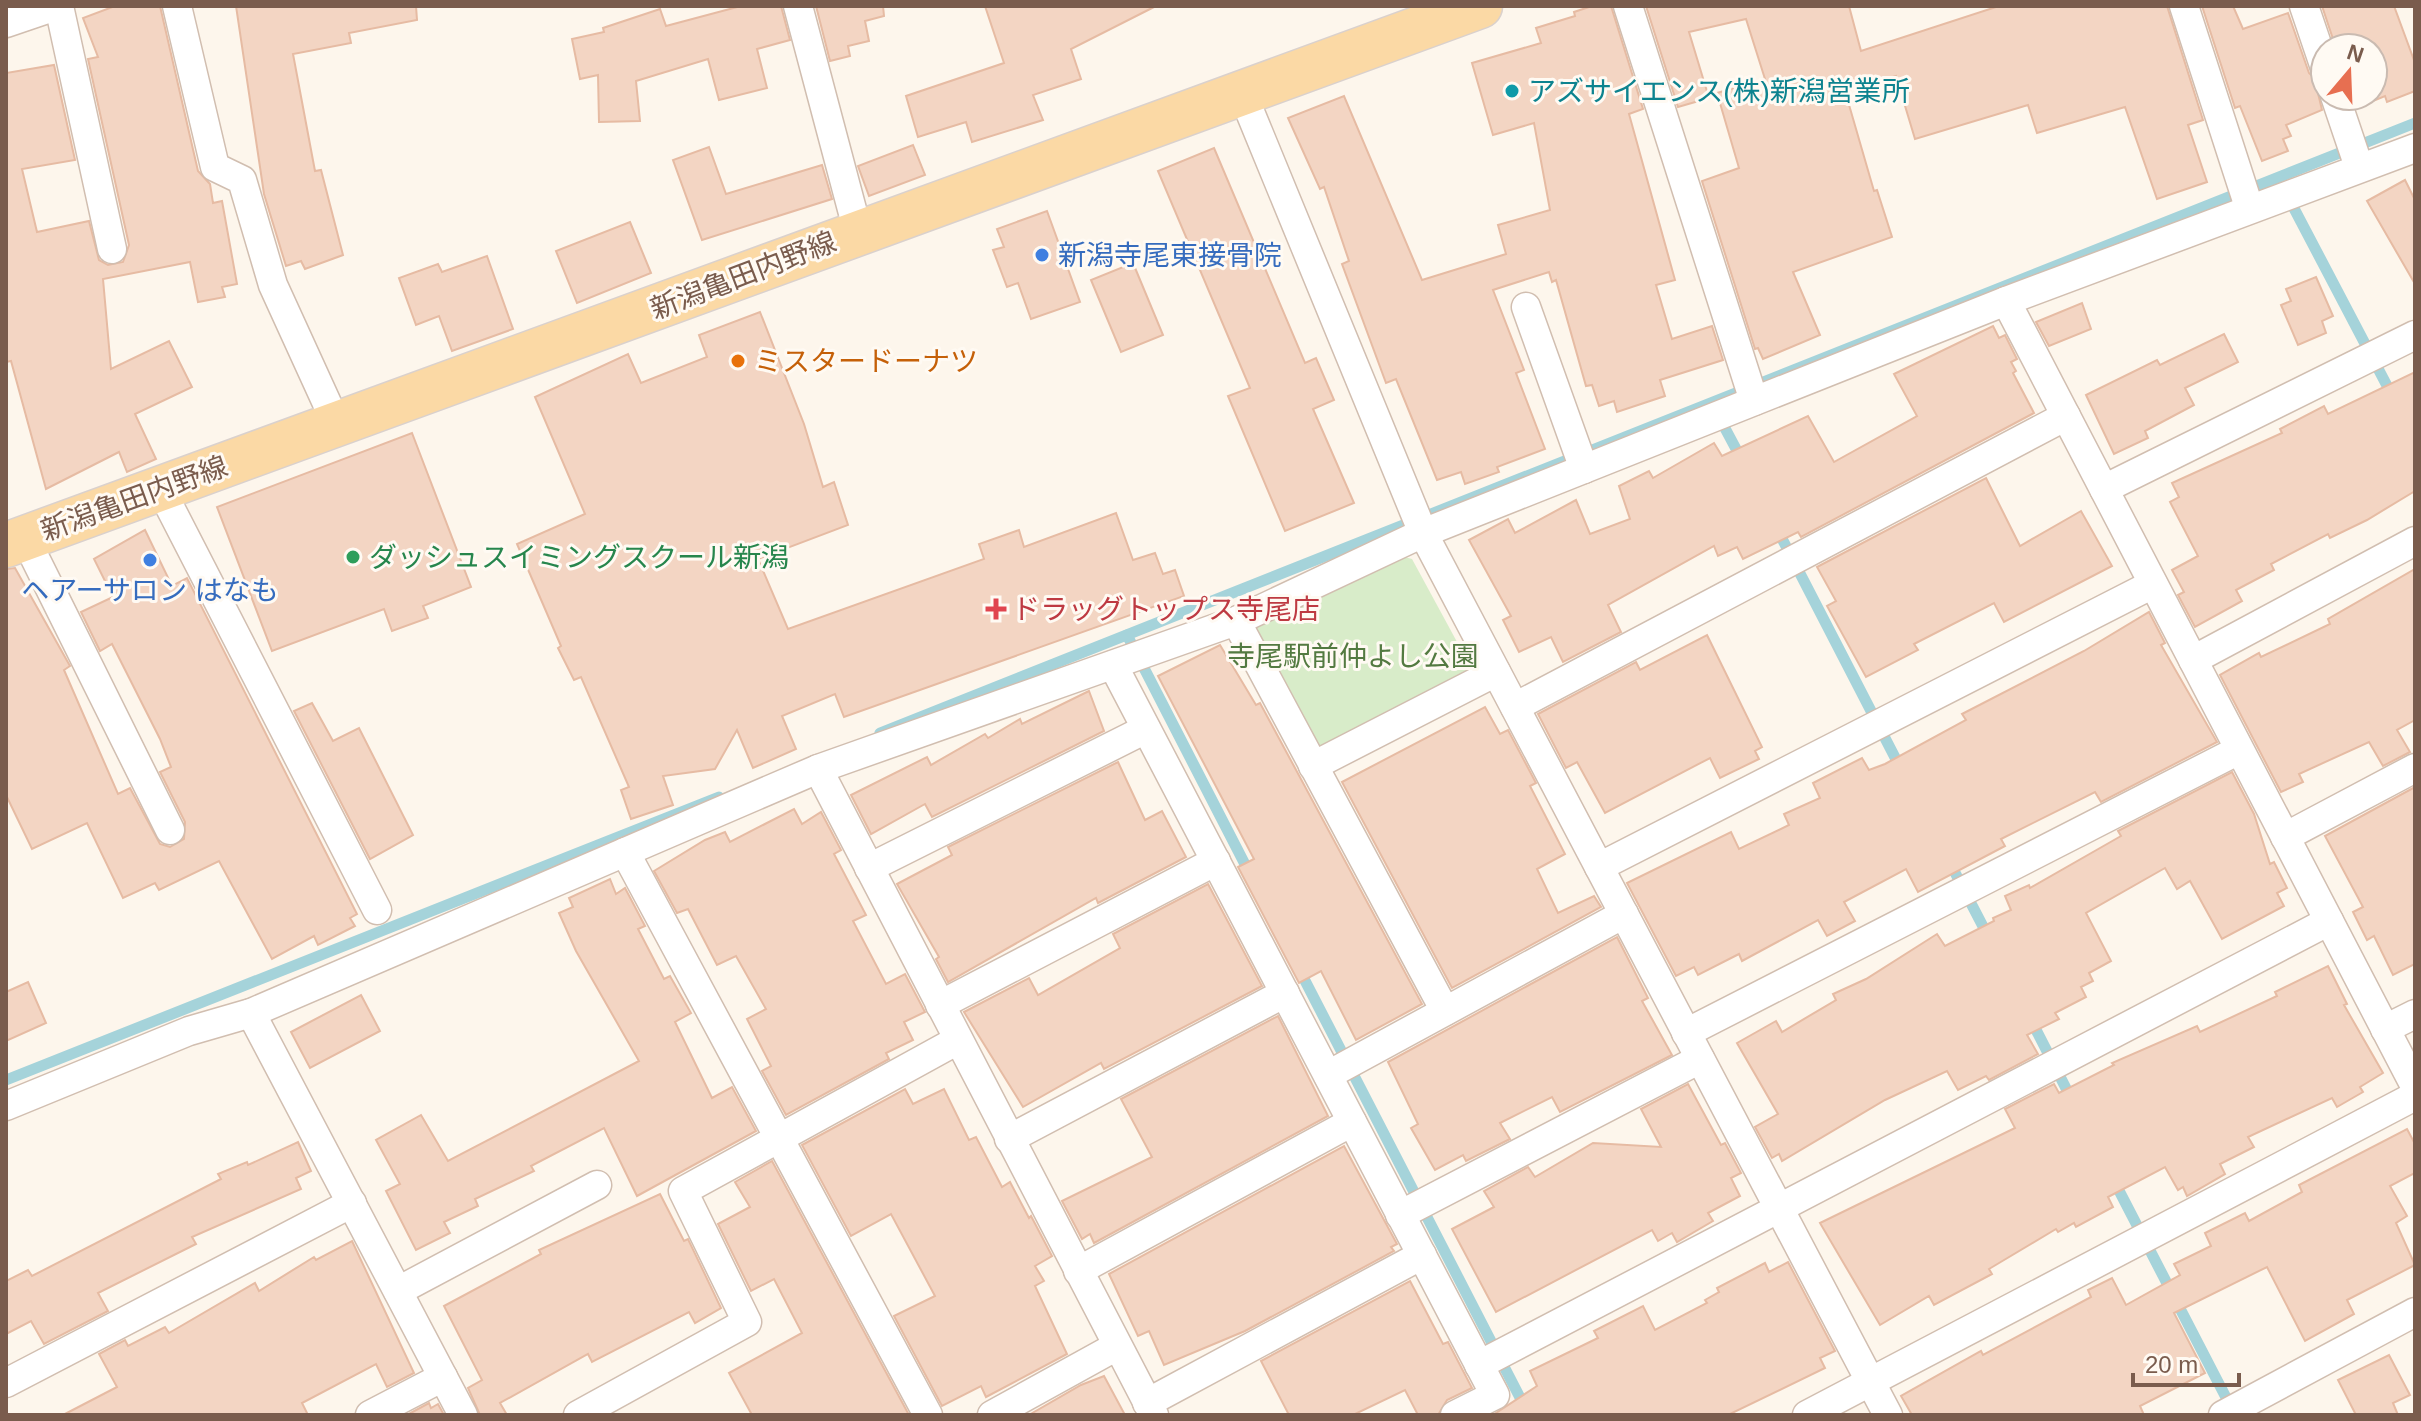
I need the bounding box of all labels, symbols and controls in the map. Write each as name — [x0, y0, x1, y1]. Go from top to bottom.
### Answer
north arrow — [2309, 32, 2389, 112]
text: N — [2344, 39, 2367, 68]
place label: アズサイエンス(株)新潟営業所 — [1528, 76, 1910, 107]
marker: アズサイエンス(株)新潟営業所 — [1503, 82, 1521, 100]
street label: 新潟亀田内野線 — [646, 226, 840, 325]
place label: 新潟寺尾東接骨院 — [1058, 240, 1282, 271]
marker: 新潟寺尾東接骨院 — [1033, 246, 1051, 264]
place label: ミスタードーナツ — [754, 346, 978, 377]
marker: ミスタードーナツ — [729, 352, 747, 370]
street label: 新潟亀田内野線 — [37, 450, 232, 547]
place label: ダッシュスイミングスクール新潟 — [369, 542, 789, 573]
marker: ダッシュスイミングスクール新潟 — [344, 548, 362, 566]
marker: ヘアーサロン はなも — [141, 551, 159, 569]
place label: ヘアーサロン はなも — [21, 575, 279, 606]
place label: ドラッグトップス寺尾店 — [1012, 594, 1320, 625]
marker: ドラッグトップス寺尾店 — [987, 600, 1005, 618]
park label: 寺尾駅前仲よし公園 — [1227, 641, 1479, 672]
scale bar — [2133, 1337, 2239, 1387]
text: 20 m — [2145, 1351, 2198, 1378]

